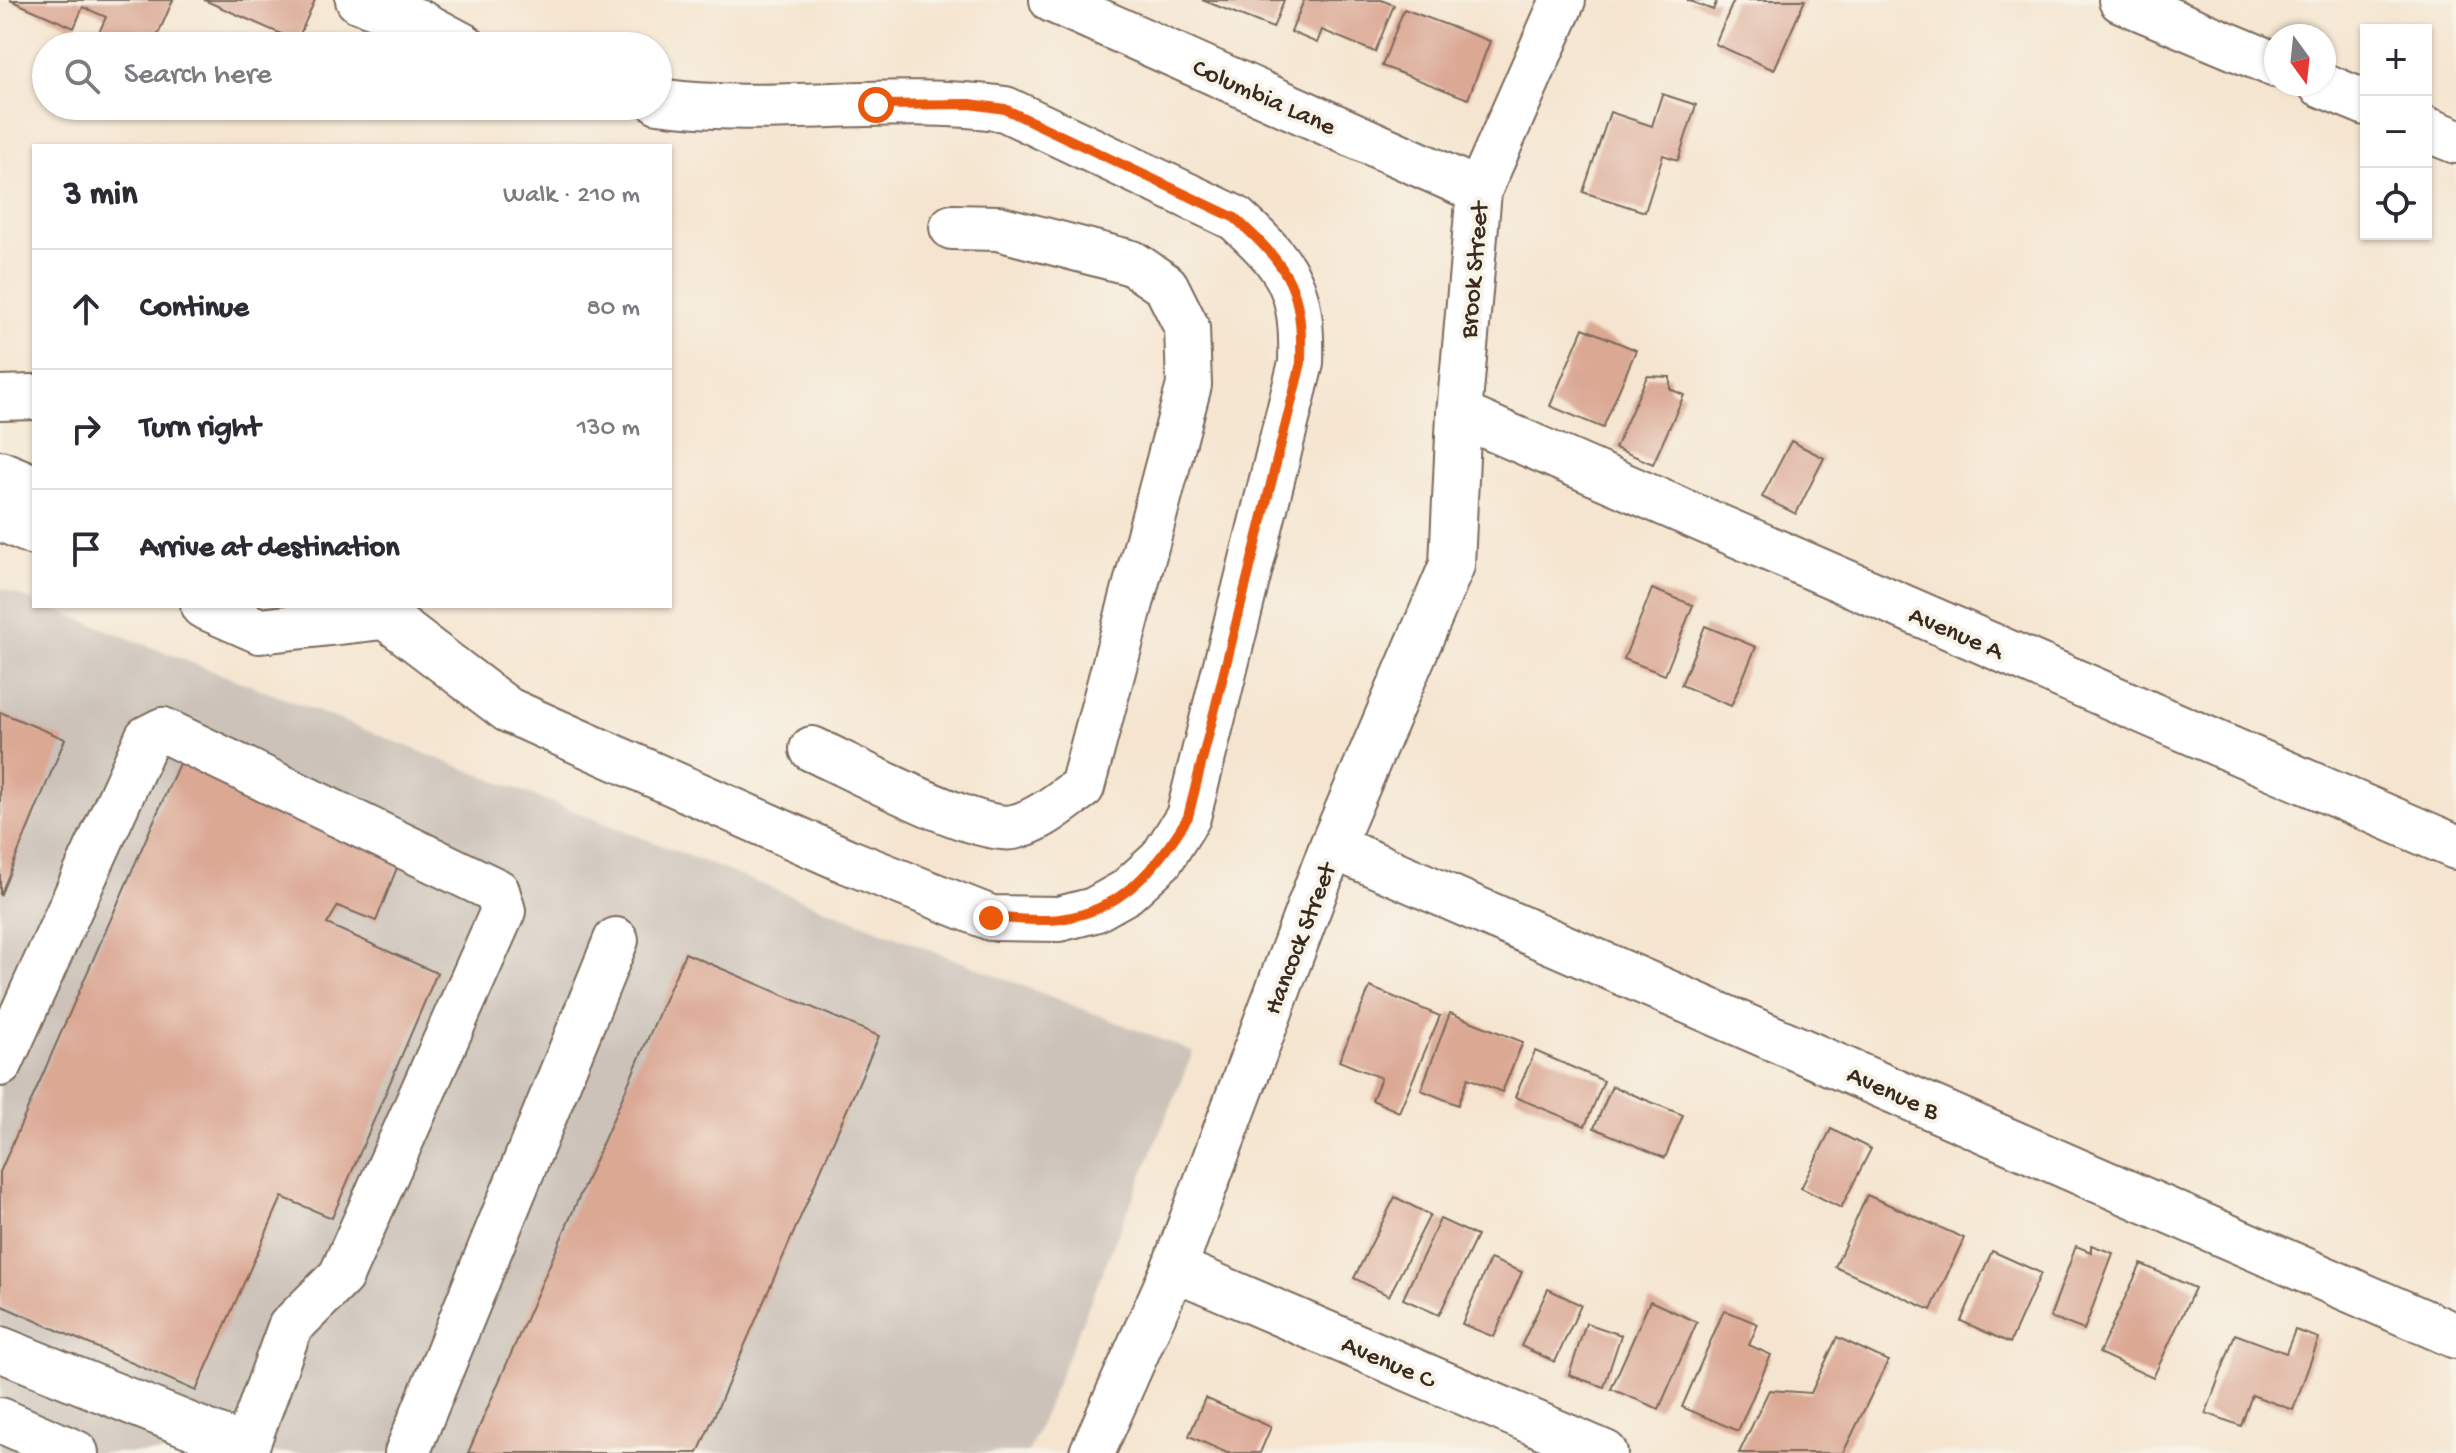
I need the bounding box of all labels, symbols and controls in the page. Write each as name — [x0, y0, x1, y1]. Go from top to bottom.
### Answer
north arrow — [2264, 24, 2336, 96]
map controls — [2360, 24, 2432, 240]
button: + — [2360, 24, 2432, 96]
search box — [32, 32, 672, 120]
icon: search — [60, 54, 104, 98]
street label: Columbia Lane — [1187, 54, 1340, 145]
text: Search here — [124, 59, 272, 94]
route start — [858, 87, 894, 123]
button: − — [2360, 96, 2432, 168]
button: locate — [2360, 168, 2432, 240]
text: 3 min — [64, 176, 137, 216]
text: Walk · 210 m — [503, 181, 640, 212]
street label: Brook Street — [1455, 199, 1498, 341]
icon: ahead — [64, 287, 108, 331]
text: Continue — [140, 292, 249, 327]
text: 80 m — [586, 294, 640, 325]
icon: right — [64, 407, 108, 451]
text: Turn right — [140, 412, 260, 447]
text: 130 m — [577, 414, 640, 445]
icon: arrive — [64, 527, 108, 571]
text: Arrive at destination — [140, 532, 400, 567]
street label: Avenue A — [1903, 601, 2009, 670]
street label: Hancock Street — [1259, 857, 1346, 1020]
route end — [973, 900, 1009, 936]
street label: Avenue B — [1841, 1061, 1944, 1129]
street label: Avenue C — [1336, 1331, 1440, 1398]

